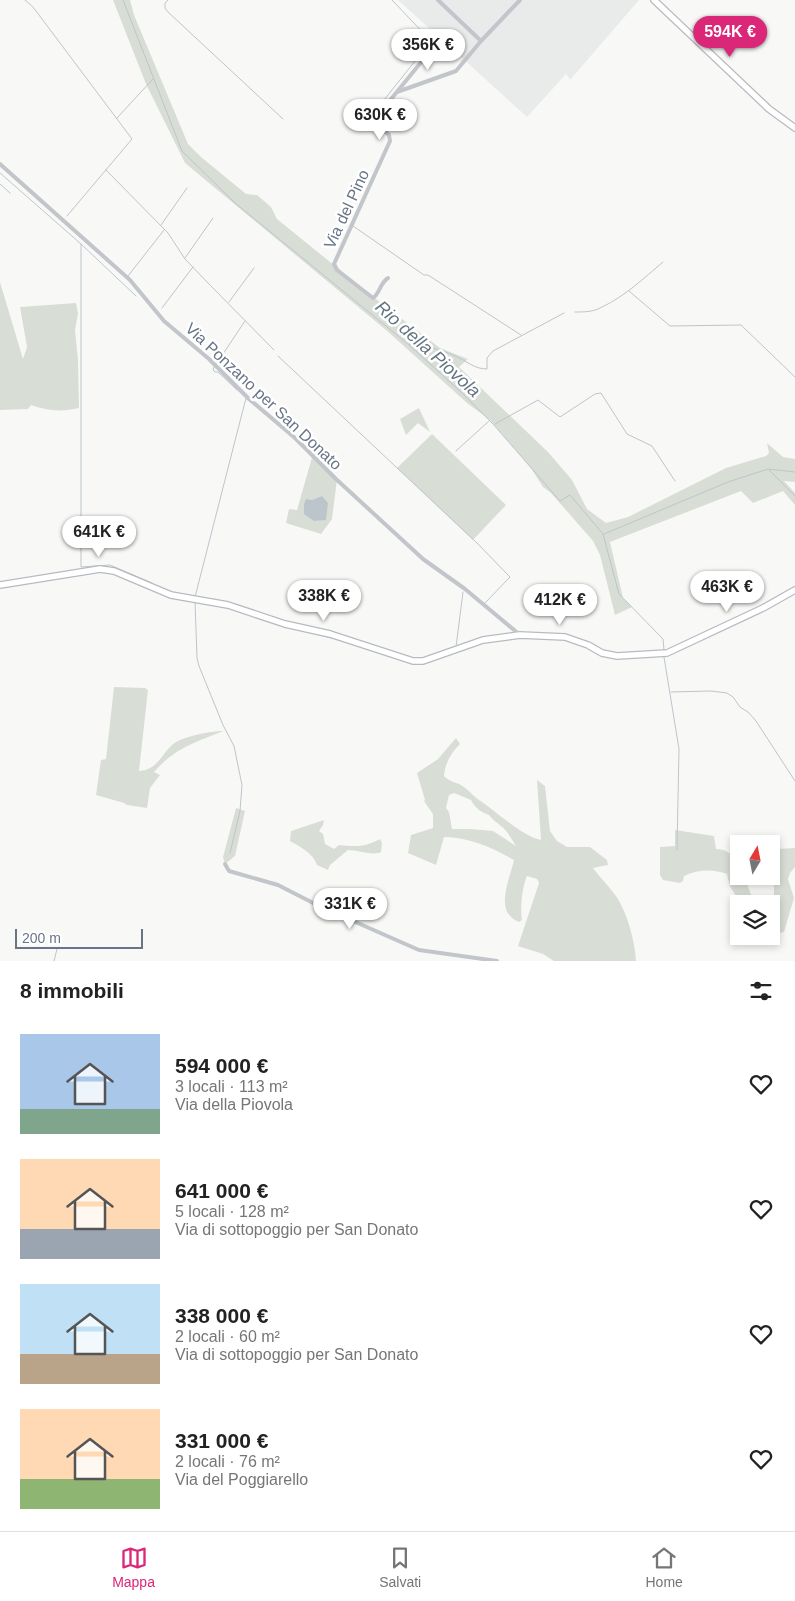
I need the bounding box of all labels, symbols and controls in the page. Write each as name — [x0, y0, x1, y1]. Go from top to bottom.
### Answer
pin: 594K € — [689, 15, 771, 58]
text: 594K € — [704, 23, 756, 40]
pin: 356K € — [387, 28, 469, 71]
text: 356K € — [402, 36, 454, 53]
pin: 630K € — [339, 98, 421, 141]
text: 630K € — [354, 106, 406, 123]
street label: Via del Pino — [321, 167, 372, 251]
water label: Rio della Piovola — [371, 297, 485, 401]
street label: Via Ponzano per San Donato — [182, 320, 345, 473]
pin: 641K € — [58, 516, 140, 558]
text: 641K € — [73, 523, 125, 540]
pin: 463K € — [686, 570, 768, 613]
text: 463K € — [701, 578, 753, 595]
pin: 338K € — [283, 580, 365, 622]
pin: 412K € — [519, 584, 601, 626]
text: 338K € — [298, 587, 350, 604]
text: 412K € — [534, 591, 586, 608]
north arrow — [730, 835, 780, 885]
map controls — [730, 835, 780, 945]
pin: 331K € — [309, 888, 391, 930]
text: 331K € — [324, 895, 376, 912]
button: layers — [730, 895, 780, 945]
scale bar — [15, 926, 142, 949]
text: 200 m — [22, 930, 61, 946]
icon: filters — [747, 977, 775, 1005]
text: 8 immobili — [20, 979, 124, 1002]
icon: home — [60, 1054, 120, 1114]
text: 594 000 € — [175, 1054, 268, 1077]
icon: heart — [747, 1070, 775, 1098]
text: 3 locali · 113 m² — [175, 1078, 288, 1095]
text: Via della Piovola — [175, 1096, 293, 1113]
icon: home — [60, 1179, 120, 1239]
text: 641 000 € — [175, 1179, 268, 1202]
icon: heart — [747, 1195, 775, 1223]
text: 5 locali · 128 m² — [175, 1203, 289, 1220]
text: Via di sottopoggio per San Donato — [175, 1221, 418, 1238]
icon: home — [60, 1304, 120, 1364]
text: 338 000 € — [175, 1304, 268, 1327]
icon: heart — [747, 1320, 775, 1348]
text: 2 locali · 60 m² — [175, 1328, 280, 1345]
text: Via di sottopoggio per San Donato — [175, 1346, 418, 1363]
icon: home — [60, 1429, 120, 1489]
text: 331 000 € — [175, 1429, 268, 1452]
icon: heart — [747, 1445, 775, 1473]
text: 2 locali · 76 m² — [175, 1453, 280, 1470]
text: Via del Poggiarello — [175, 1471, 308, 1488]
tab: Mappa — [112, 1544, 155, 1590]
tab: Salvati — [379, 1544, 421, 1590]
tab: Home — [646, 1544, 683, 1590]

